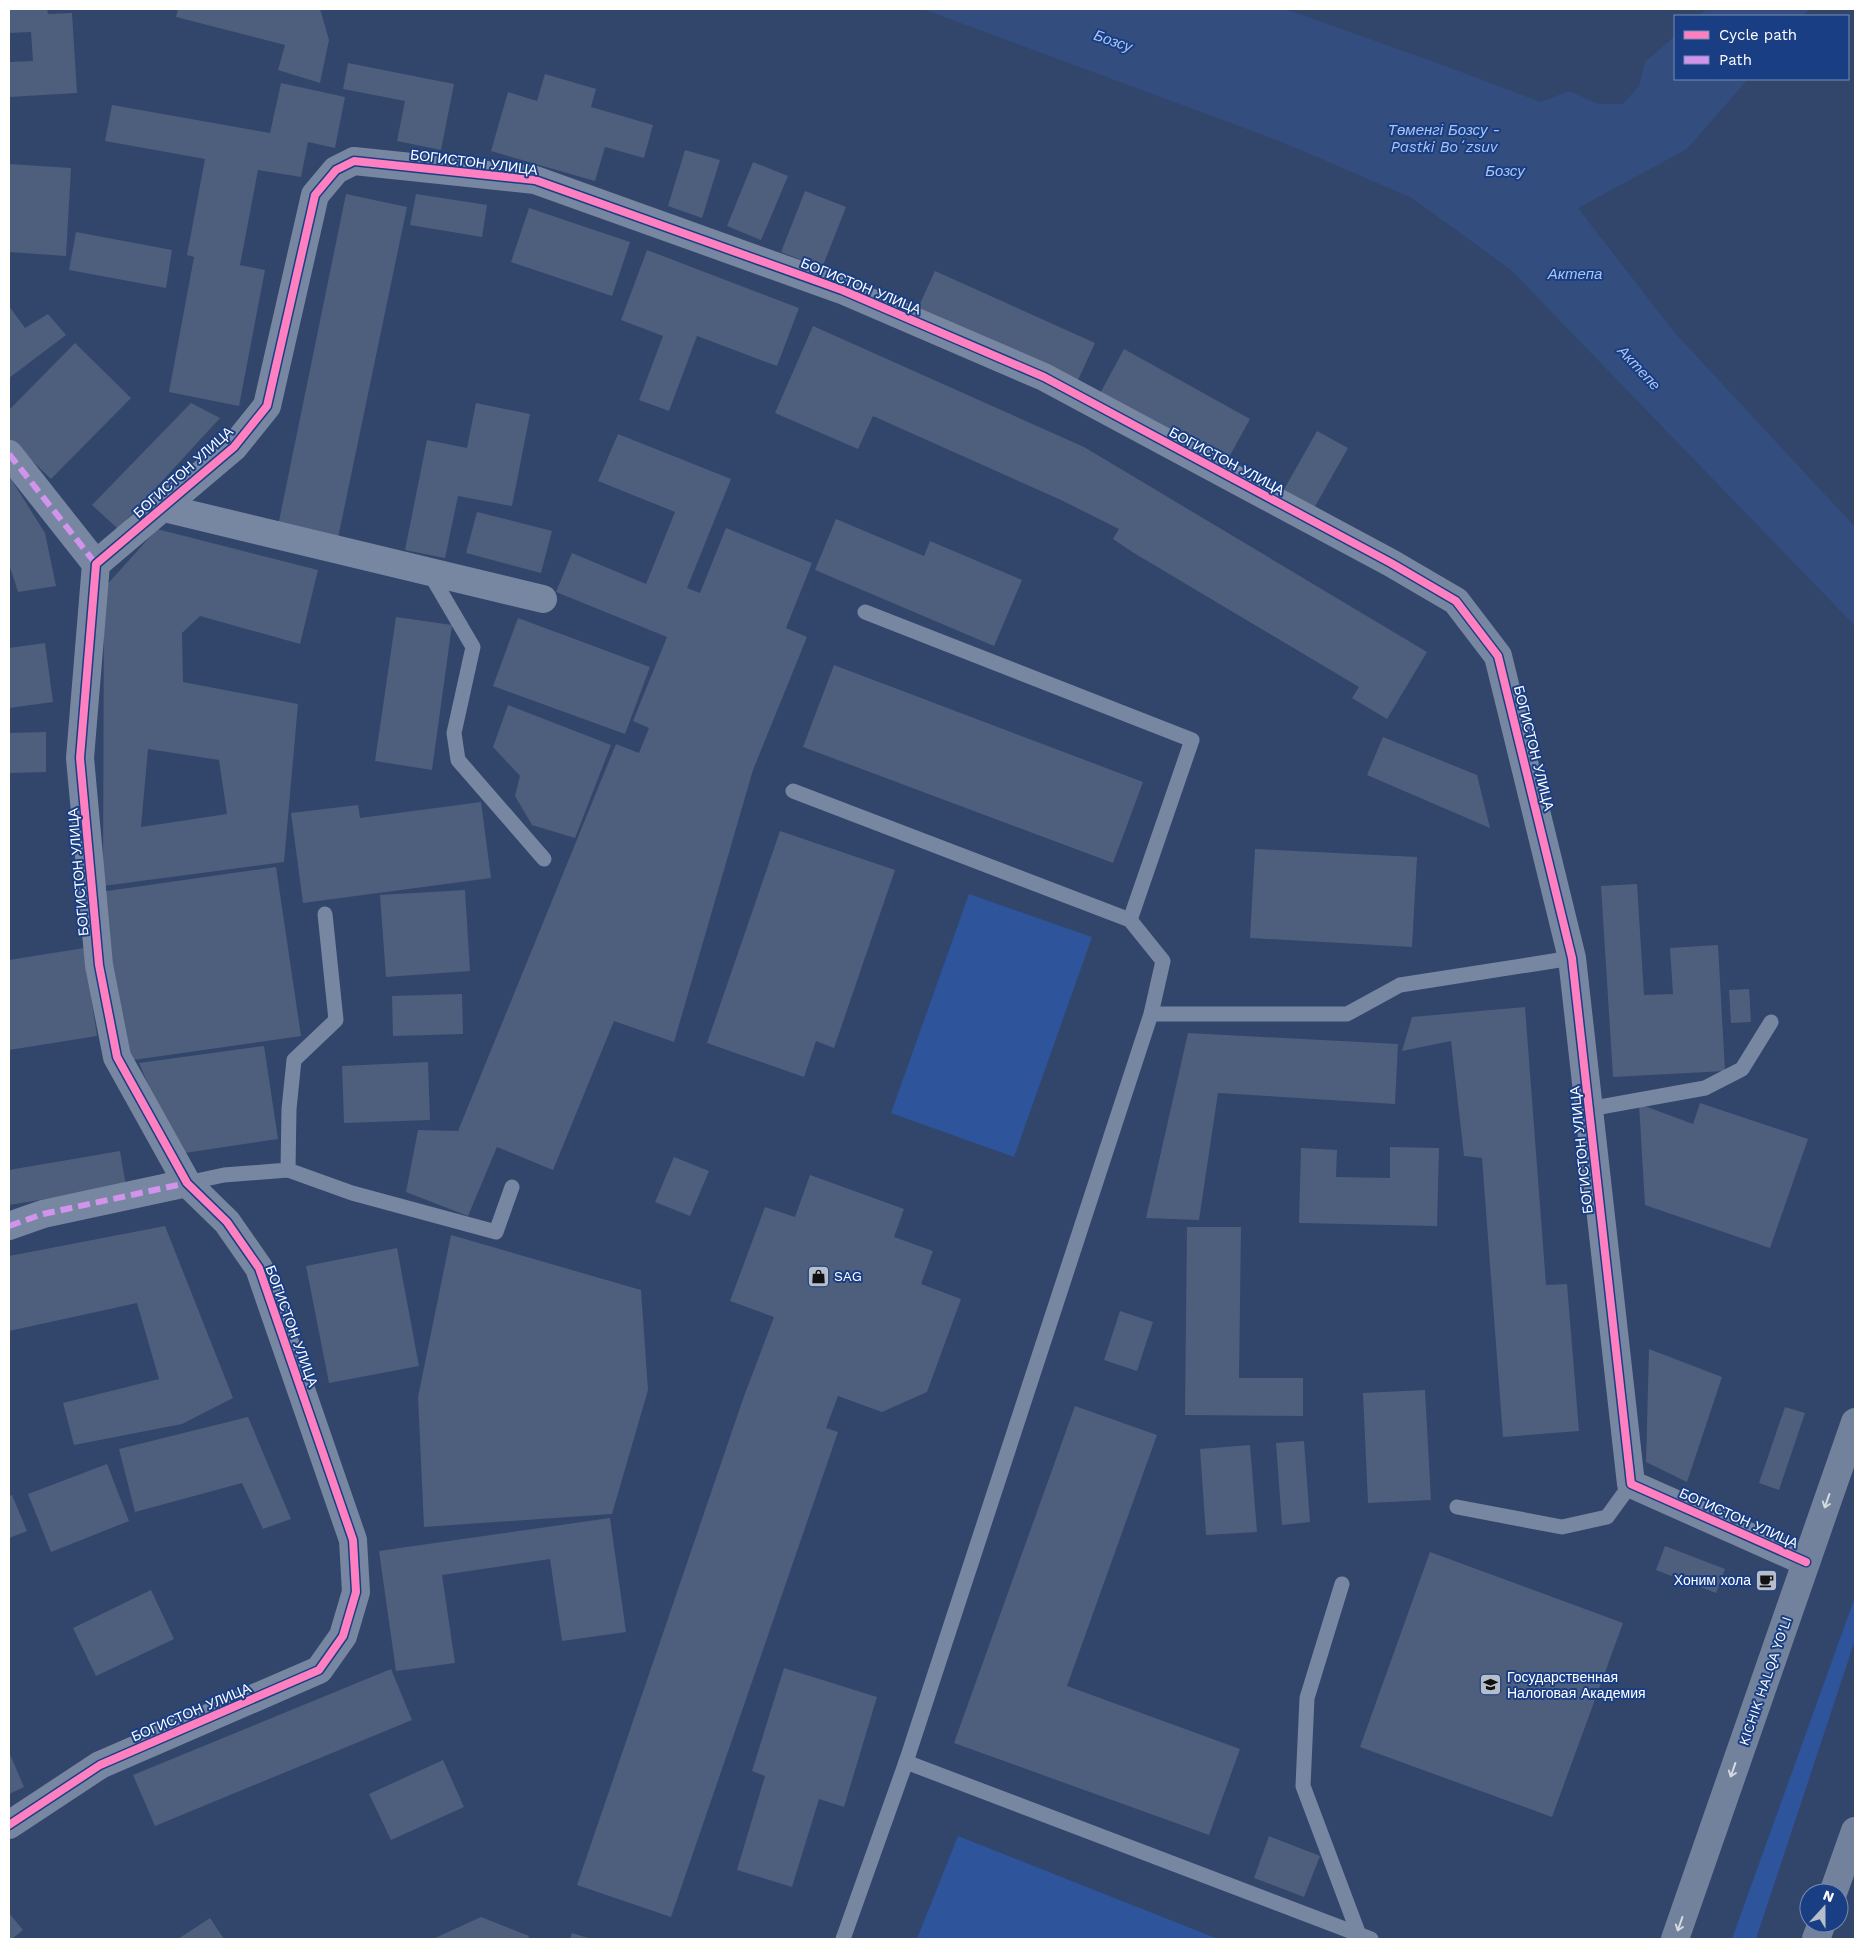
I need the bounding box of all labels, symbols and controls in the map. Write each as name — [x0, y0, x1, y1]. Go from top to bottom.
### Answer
legend — [1674, 15, 1849, 80]
water label: Бозсу — [1091, 26, 1136, 56]
text: Cycle path — [1719, 26, 1797, 44]
text: Path — [1719, 51, 1752, 69]
water label: Төменгі Бозсу - Pastki Boʻzsuv — [1388, 121, 1500, 156]
street label: БОГИСТОН УЛИЦА — [409, 146, 539, 178]
water label: Бозсу — [1485, 162, 1526, 180]
street label: БОГИСТОН УЛИЦА — [799, 255, 924, 318]
water label: Актепа — [1547, 265, 1602, 283]
water label: Актепе — [1613, 341, 1664, 394]
street label: БОГИСТОН УЛИЦА — [130, 423, 237, 521]
street label: БОГИСТОН УЛИЦА — [1167, 424, 1288, 498]
street label: БОГИСТОН УЛИЦА — [1511, 684, 1557, 813]
street label: БОГИСТОН УЛИЦА — [64, 807, 92, 937]
street label: БОГИСТОН УЛИЦА — [1566, 1085, 1596, 1215]
street label: БОГИСТОН УЛИЦА — [263, 1263, 322, 1390]
shop icon: SAG — [806, 1264, 830, 1288]
place label: SAG — [834, 1268, 862, 1284]
street label: БОГИСТОН УЛИЦА — [1677, 1485, 1801, 1552]
one-way arrow — [1822, 1493, 1831, 1509]
cafe icon: Хоним хола — [1755, 1568, 1779, 1592]
place label: Хоним хола — [1674, 1572, 1751, 1588]
street label: KICHIK HALQA YO'LI — [1735, 1614, 1795, 1748]
place label: Государственная Налоговая Академия — [1507, 1669, 1646, 1701]
school or university icon: Государственная Налоговая Академия — [1479, 1673, 1503, 1697]
street label: БОГИСТОН УЛИЦА — [129, 1679, 254, 1744]
one-way arrow — [1728, 1762, 1737, 1778]
north arrow — [1799, 1883, 1849, 1933]
text: N — [1821, 1887, 1836, 1905]
one-way arrow — [1675, 1916, 1684, 1931]

